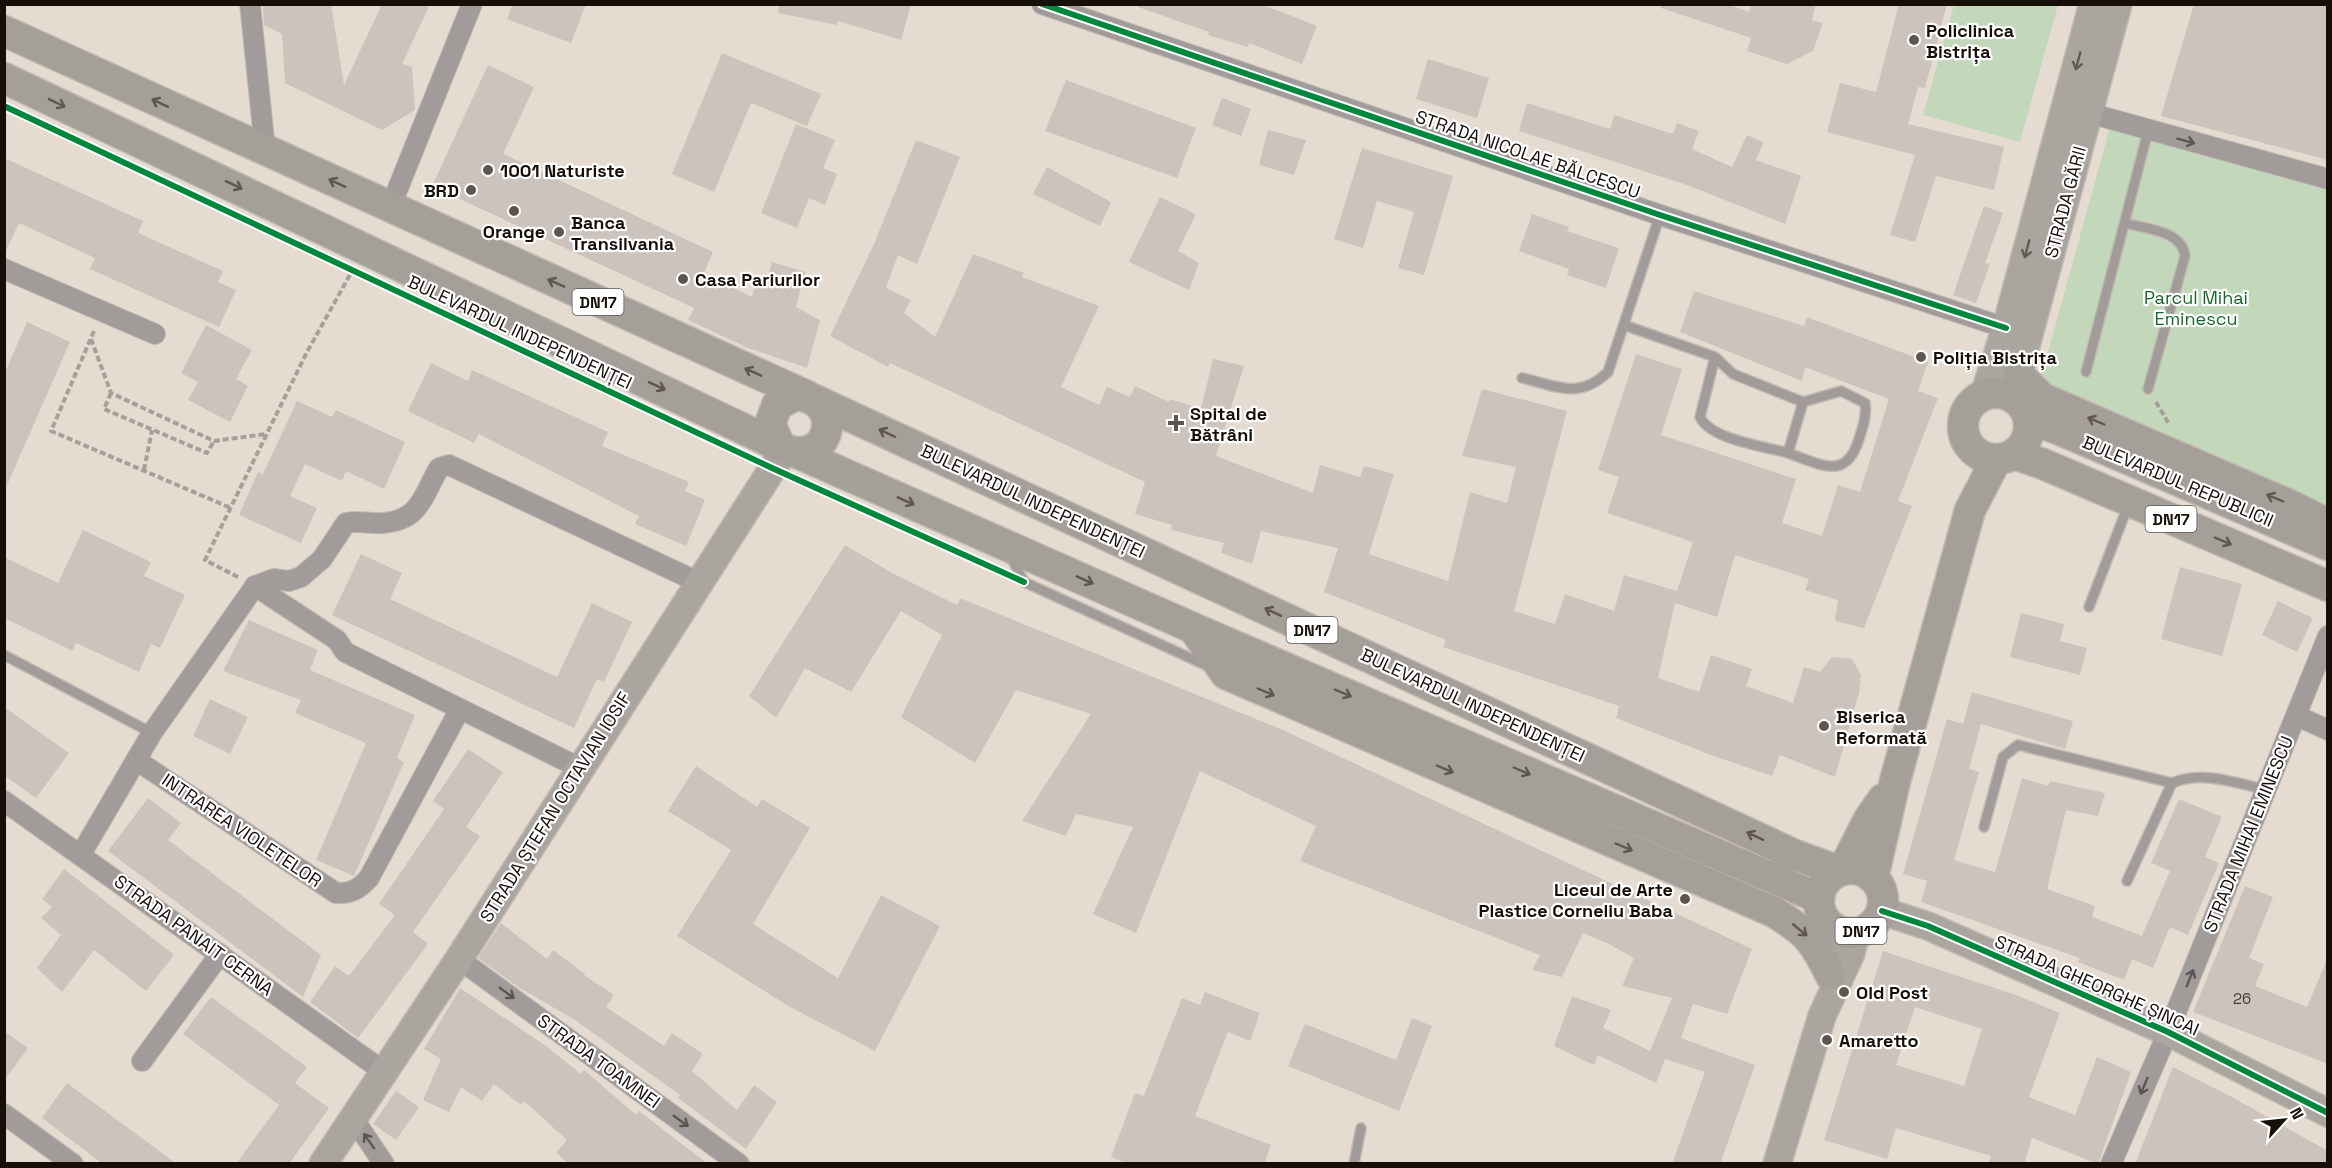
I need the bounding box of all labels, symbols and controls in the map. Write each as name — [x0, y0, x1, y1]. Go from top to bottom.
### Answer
place label: Policlinica Bistrița — [1926, 19, 2015, 65]
marker: Policlinica Bistrița — [1907, 33, 1921, 47]
one-way arrow — [2072, 51, 2083, 70]
one-way arrow — [151, 96, 169, 108]
one-way arrow — [48, 98, 66, 110]
street label: STRADA NICOLAE BĂLCESCU — [1413, 105, 1643, 203]
one-way arrow — [2176, 136, 2195, 148]
street label: STRADA GĂRII — [2039, 144, 2091, 260]
place label: 1001 Naturiste — [500, 159, 625, 182]
marker: 1001 Naturiste — [481, 163, 495, 177]
one-way arrow — [329, 177, 347, 189]
one-way arrow — [225, 179, 243, 191]
place label: BRD — [424, 179, 459, 202]
marker: BRD — [464, 183, 478, 197]
marker: Orange — [507, 204, 521, 218]
place label: Banca Transilvania — [571, 211, 675, 255]
place label: Orange — [483, 220, 545, 243]
marker: Banca Transilvania — [552, 225, 566, 239]
one-way arrow — [2021, 239, 2033, 258]
place label: Casa Pariurilor — [695, 268, 820, 291]
street label: BULEVARDUL INDEPENDENȚEI — [404, 270, 636, 394]
marker: Casa Pariurilor — [676, 272, 690, 286]
one-way arrow — [548, 277, 566, 288]
park label: Parcul Mihai Eminescu — [2144, 286, 2248, 330]
road number: DN17 — [572, 289, 624, 315]
place label: Poliția Bistrița — [1933, 346, 2058, 371]
marker: Poliția Bistrița — [1914, 350, 1928, 364]
one-way arrow — [745, 366, 763, 377]
one-way arrow — [647, 380, 665, 392]
place label: Spital de Bătrâni — [1190, 402, 1267, 446]
marker: Spital de Bătrâni — [1167, 414, 1185, 432]
one-way arrow — [2087, 415, 2105, 426]
one-way arrow — [878, 427, 896, 438]
street label: BULEVARDUL REPUBLICII — [2079, 430, 2277, 532]
street label: BULEVARDUL INDEPENDENȚEI — [917, 439, 1149, 563]
one-way arrow — [2266, 492, 2284, 504]
one-way arrow — [897, 496, 915, 508]
road number: DN17 — [2146, 506, 2196, 532]
one-way arrow — [2213, 536, 2232, 547]
one-way arrow — [1075, 575, 1093, 586]
one-way arrow — [1265, 606, 1283, 618]
road number: DN17 — [1286, 617, 1338, 643]
street label: BULEVARDUL INDEPENDENȚEI — [1357, 643, 1589, 767]
street label: STRADA ȘTEFAN OCTAVIAN IOSIF — [474, 687, 636, 926]
one-way arrow — [1256, 687, 1275, 698]
one-way arrow — [1334, 688, 1352, 699]
place label: Biserica Reformată — [1836, 705, 1928, 749]
marker: Biserica Reformată — [1817, 719, 1831, 733]
street label: STRADA MIHAI EMINESCU — [2198, 732, 2298, 936]
one-way arrow — [1435, 764, 1454, 775]
one-way arrow — [1512, 766, 1531, 777]
street label: INTRAREA VIOLETELOR — [158, 768, 326, 892]
one-way arrow — [1746, 830, 1764, 841]
one-way arrow — [1614, 842, 1633, 853]
street label: STRADA PANAIT CERNA — [110, 870, 278, 1000]
place label: Liceul de Arte Plastice Corneliu Baba — [1479, 878, 1674, 922]
marker: Liceul de Arte Plastice Corneliu Baba — [1678, 892, 1692, 906]
road number: DN17 — [1836, 918, 1886, 944]
one-way arrow — [1792, 923, 1808, 936]
street label: STRADA GHEORGHE ȘINCAI — [1991, 929, 2203, 1041]
one-way arrow — [2185, 969, 2196, 987]
place label: Old Post — [1856, 981, 1928, 1004]
marker: Old Post — [1837, 985, 1851, 999]
one-way arrow — [498, 987, 514, 999]
house number: 26 — [2233, 989, 2251, 1008]
street label: STRADA TOAMNEI — [533, 1009, 665, 1113]
place label: Amaretto — [1839, 1029, 1918, 1052]
marker: Amaretto — [1820, 1033, 1834, 1047]
one-way arrow — [2138, 1076, 2150, 1094]
north arrow — [2254, 1090, 2314, 1150]
text: N — [2285, 1104, 2309, 1123]
one-way arrow — [673, 1114, 689, 1127]
one-way arrow — [363, 1133, 375, 1150]

